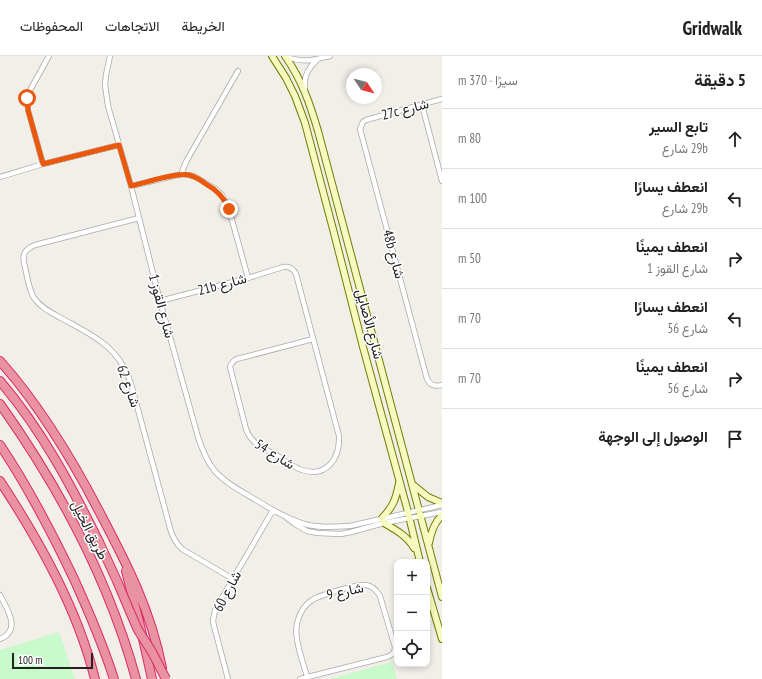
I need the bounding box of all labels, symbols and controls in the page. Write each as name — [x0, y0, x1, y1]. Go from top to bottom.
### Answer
text: Gridwalk — [683, 16, 742, 40]
text: المحفوظات — [20, 17, 83, 35]
text: الاتجاهات — [105, 17, 159, 35]
text: الخريطة — [181, 17, 225, 35]
north arrow — [346, 68, 382, 104]
text: 5 دقيقة — [694, 69, 746, 91]
text: سيرًا · 370 m — [458, 72, 518, 89]
route start — [18, 89, 36, 107]
street label: 27c شارع — [379, 94, 431, 126]
text: تابع السير — [649, 117, 708, 136]
icon: ahead — [724, 128, 746, 150]
text: 80 m — [458, 130, 481, 147]
text: 29b شارع — [662, 140, 708, 157]
text: انعطف يسارًا — [634, 177, 708, 196]
icon: left — [724, 188, 746, 210]
text: 100 m — [458, 190, 487, 207]
route end — [220, 200, 238, 218]
text: 29b شارع — [662, 200, 708, 217]
street label: 48b شارع — [377, 228, 409, 281]
text: انعطف يمينًا — [636, 237, 708, 256]
icon: right — [724, 248, 746, 270]
text: 50 m — [458, 250, 481, 267]
text: شارع القوز 1 — [647, 260, 708, 277]
street label: 21b شارع — [196, 269, 249, 301]
street label: شارع القوز 1 — [143, 272, 179, 341]
street label: شارع الأصايل — [350, 287, 388, 362]
text: انعطف يسارًا — [634, 297, 708, 316]
icon: left — [724, 308, 746, 330]
text: 70 m — [458, 310, 481, 327]
text: شارع 56 — [667, 320, 708, 337]
text: انعطف يمينًا — [636, 357, 708, 376]
street label: شارع 62 — [111, 362, 145, 410]
icon: right — [724, 368, 746, 390]
text: 70 m — [458, 370, 481, 387]
text: شارع 56 — [667, 380, 708, 397]
text: الوصول إلى الوجهة — [598, 427, 708, 446]
icon: arrive — [724, 428, 746, 450]
street label: شارع 54 — [251, 435, 298, 475]
street label: طريق الخيل — [67, 497, 113, 563]
map controls — [394, 559, 430, 667]
button: + — [394, 559, 430, 595]
street label: شارع 60 — [209, 567, 247, 615]
street label: شارع 9 — [325, 578, 366, 606]
button: − — [394, 595, 430, 631]
button: locate — [394, 631, 430, 667]
scale bar — [12, 651, 93, 670]
text: 100 m — [18, 653, 42, 667]

